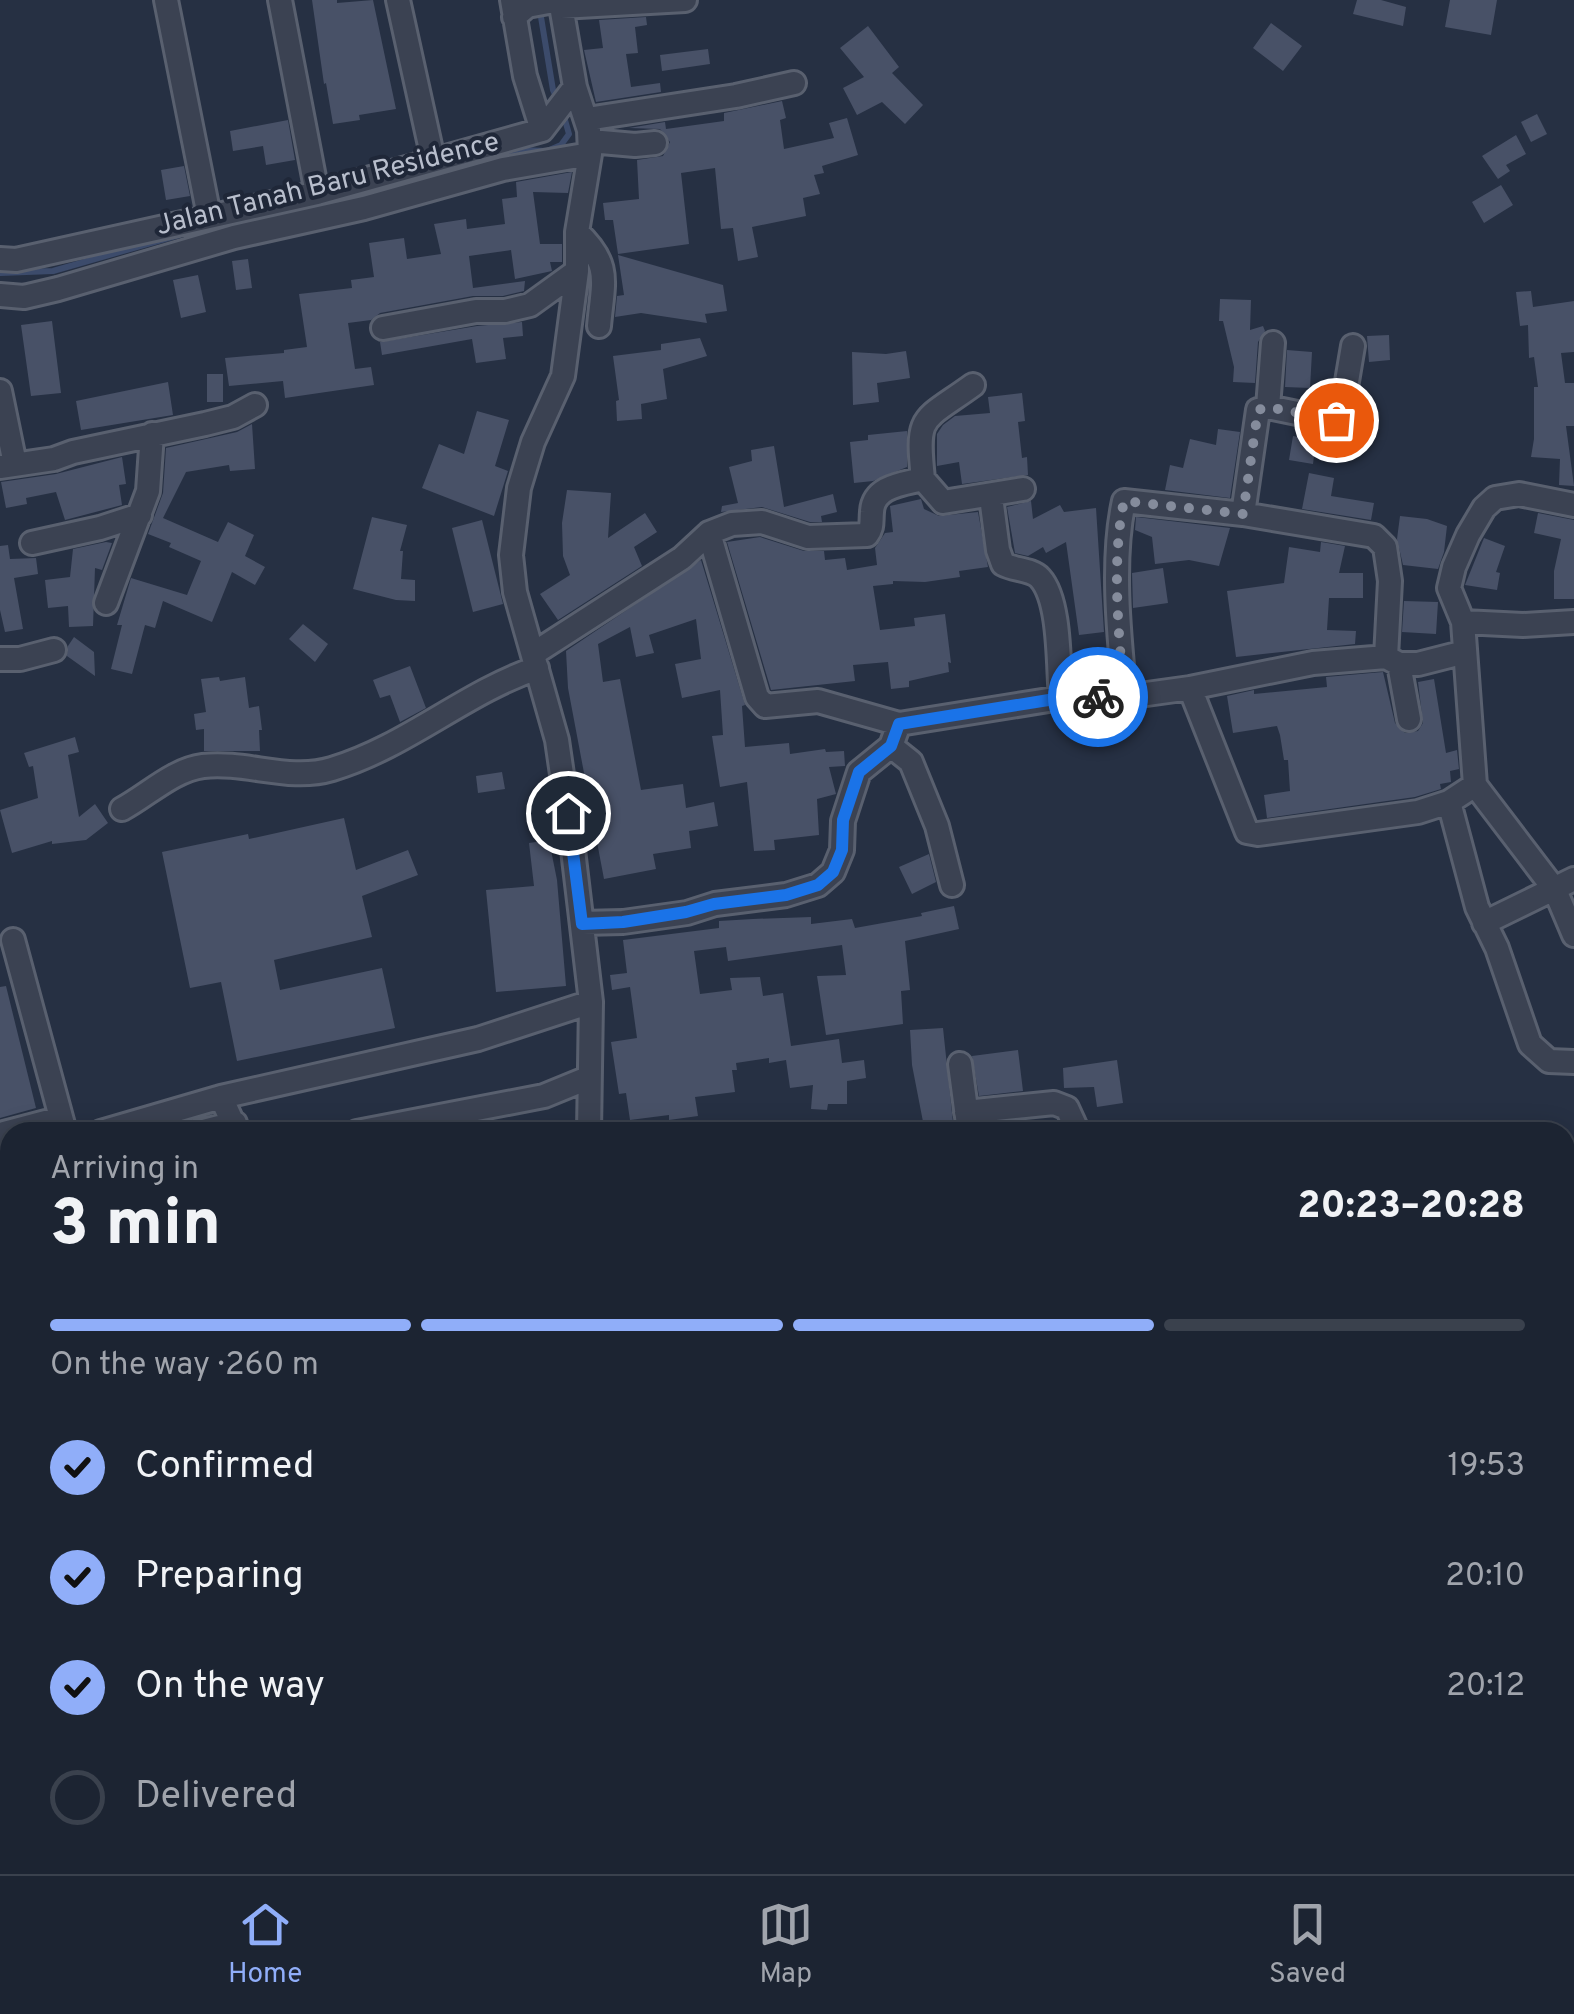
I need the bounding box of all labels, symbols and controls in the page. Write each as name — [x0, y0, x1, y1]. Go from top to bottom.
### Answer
street label: Jalan Tanah Baru Residence — [153, 125, 503, 245]
pin — [1294, 378, 1379, 463]
icon: bag — [1309, 393, 1364, 448]
courier — [1048, 647, 1148, 747]
icon: bike — [1071, 670, 1126, 725]
pin — [526, 771, 611, 856]
icon: home — [541, 786, 596, 841]
text: Arriving in — [50, 1150, 199, 1190]
text: 20:23–20:28 — [1297, 1183, 1525, 1232]
text: 3 min — [50, 1186, 221, 1268]
text: On the way · 260 m — [50, 1346, 319, 1386]
icon: check — [50, 1440, 105, 1495]
text: Confirmed — [135, 1443, 314, 1492]
text: 19:53 — [1448, 1447, 1525, 1487]
icon: check — [50, 1550, 105, 1605]
text: Preparing — [135, 1553, 304, 1602]
text: 20:10 — [1445, 1557, 1525, 1597]
icon: check — [50, 1660, 105, 1715]
text: On the way — [135, 1663, 325, 1712]
text: 20:12 — [1446, 1667, 1525, 1707]
text: Delivered — [135, 1773, 297, 1822]
tab: Home — [228, 1897, 302, 1993]
tab: Map — [758, 1897, 813, 1993]
tab: Saved — [1269, 1897, 1346, 1993]

